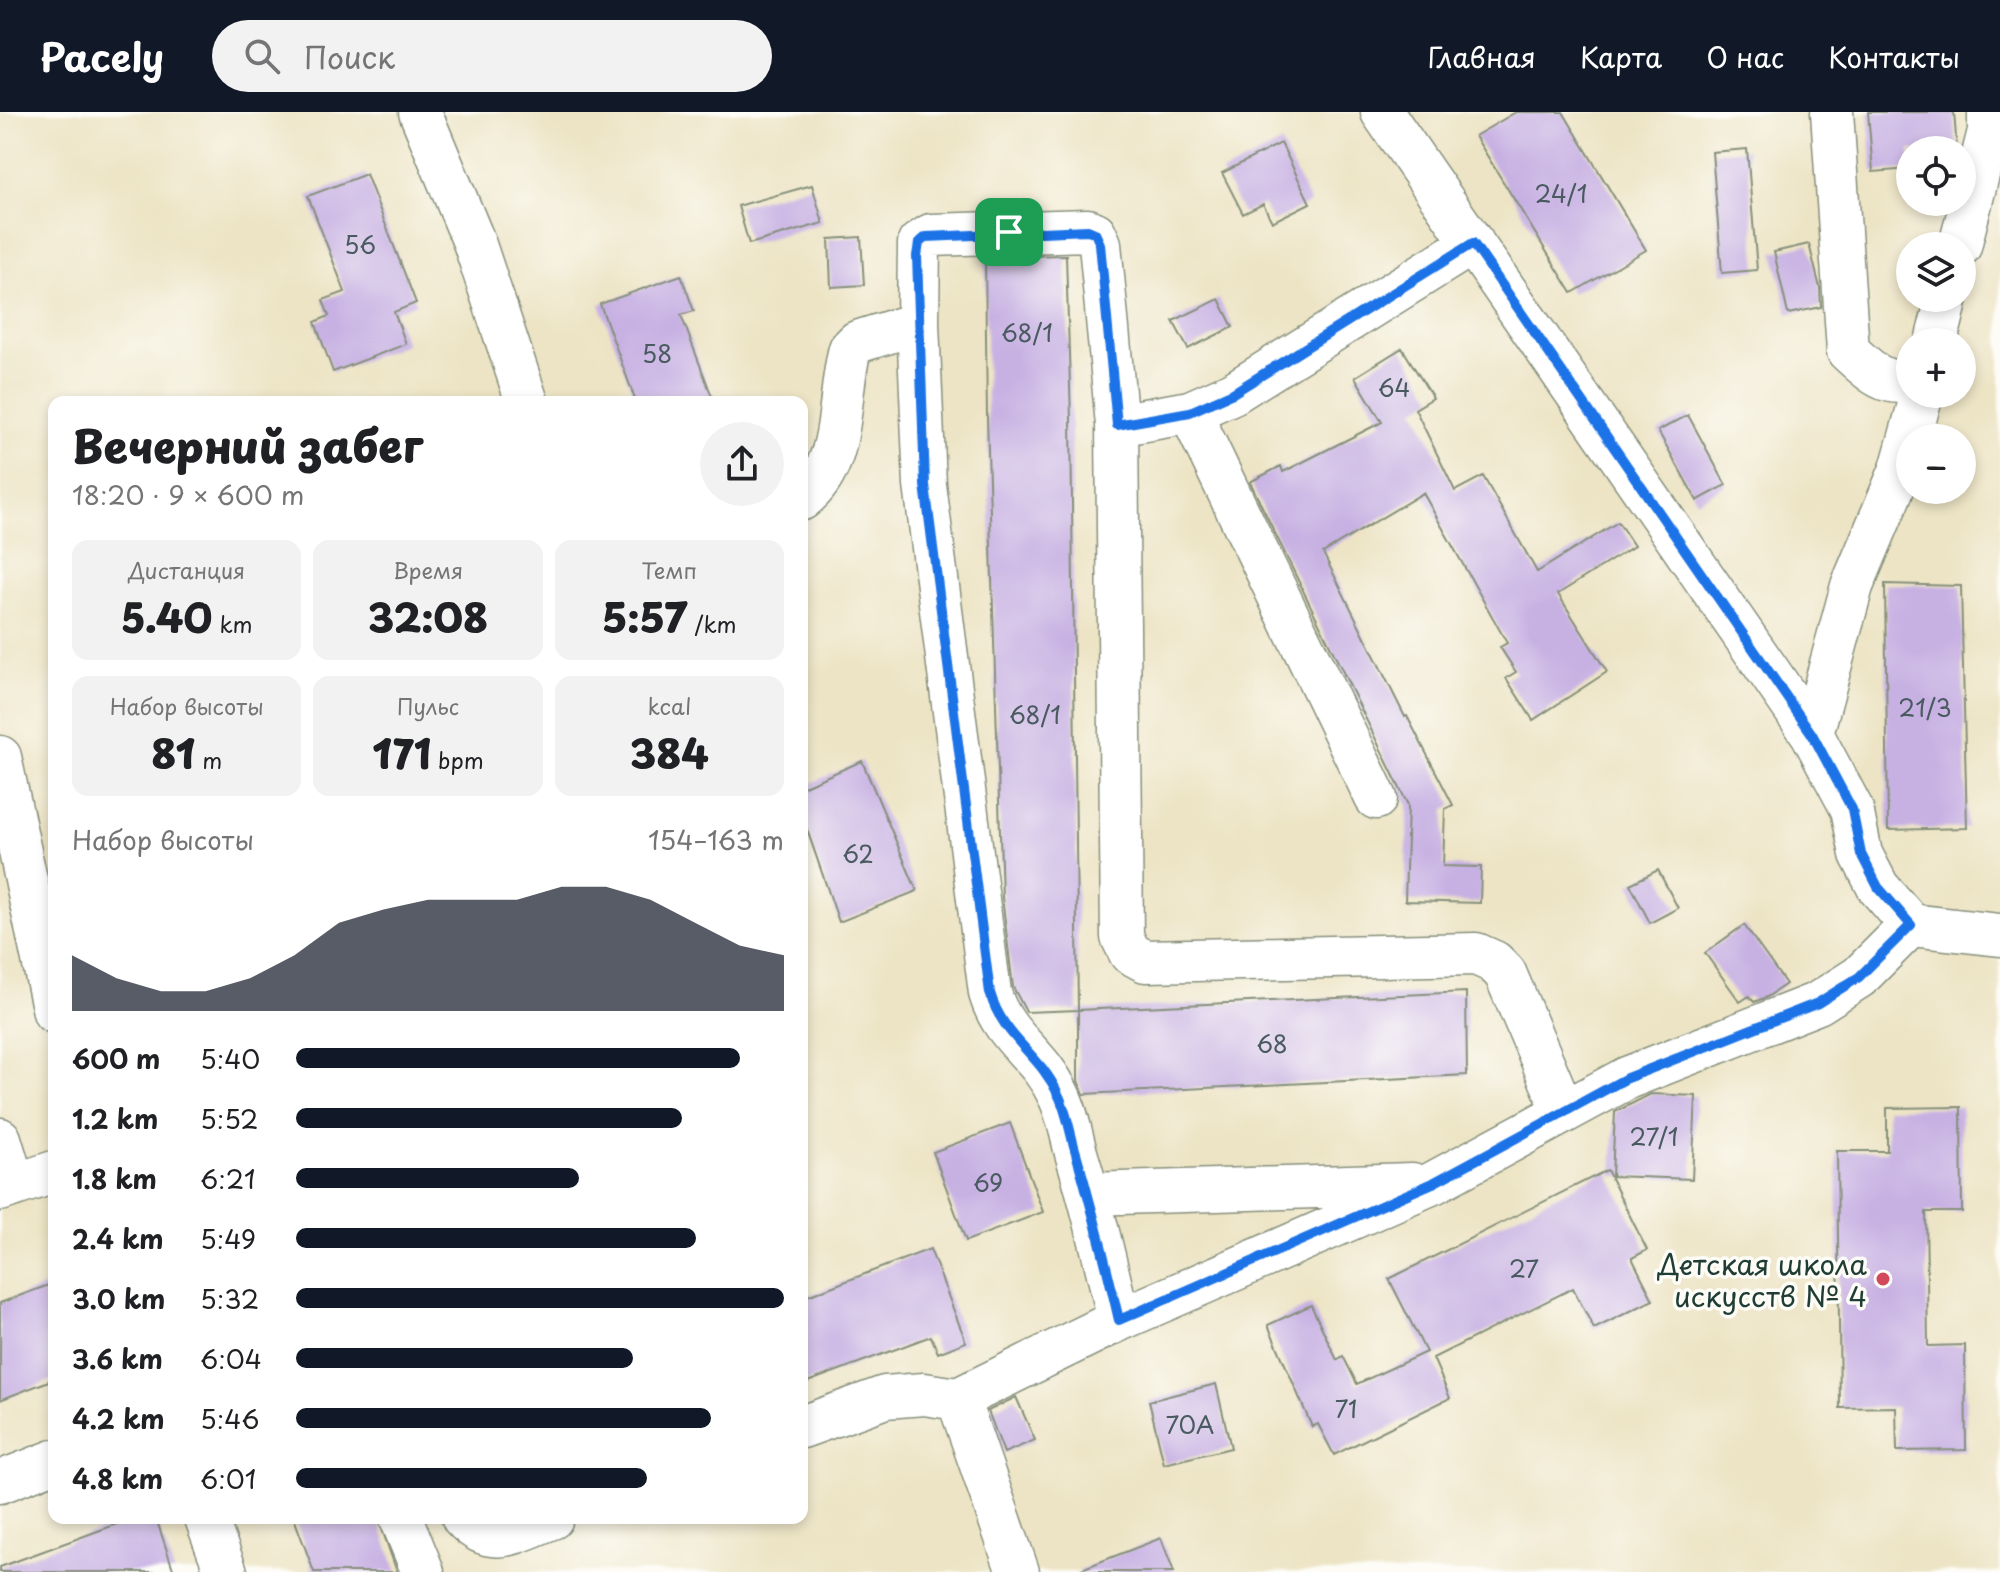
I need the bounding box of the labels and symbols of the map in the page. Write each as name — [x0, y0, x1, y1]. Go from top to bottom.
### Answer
house number: 24/1 — [1535, 175, 1587, 211]
pin — [975, 198, 1043, 266]
house number: 56 — [344, 226, 376, 262]
house number: 68/1 — [1001, 314, 1053, 350]
house number: 58 — [642, 335, 672, 371]
house number: 64 — [1378, 369, 1410, 405]
house number: 21/3 — [1898, 689, 1952, 725]
house number: 68/1 — [1009, 696, 1061, 732]
house number: 62 — [842, 835, 874, 871]
house number: 68 — [1256, 1025, 1288, 1061]
house number: 27/1 — [1629, 1118, 1679, 1154]
house number: 69 — [973, 1164, 1003, 1200]
place label: Детская школа искусств № 4 — [1657, 1242, 1868, 1317]
house number: 27 — [1509, 1250, 1539, 1286]
marker: Детская школа искусств № 4 — [1874, 1270, 1892, 1288]
house number: 71 — [1335, 1390, 1357, 1426]
house number: 70А — [1165, 1406, 1215, 1442]

